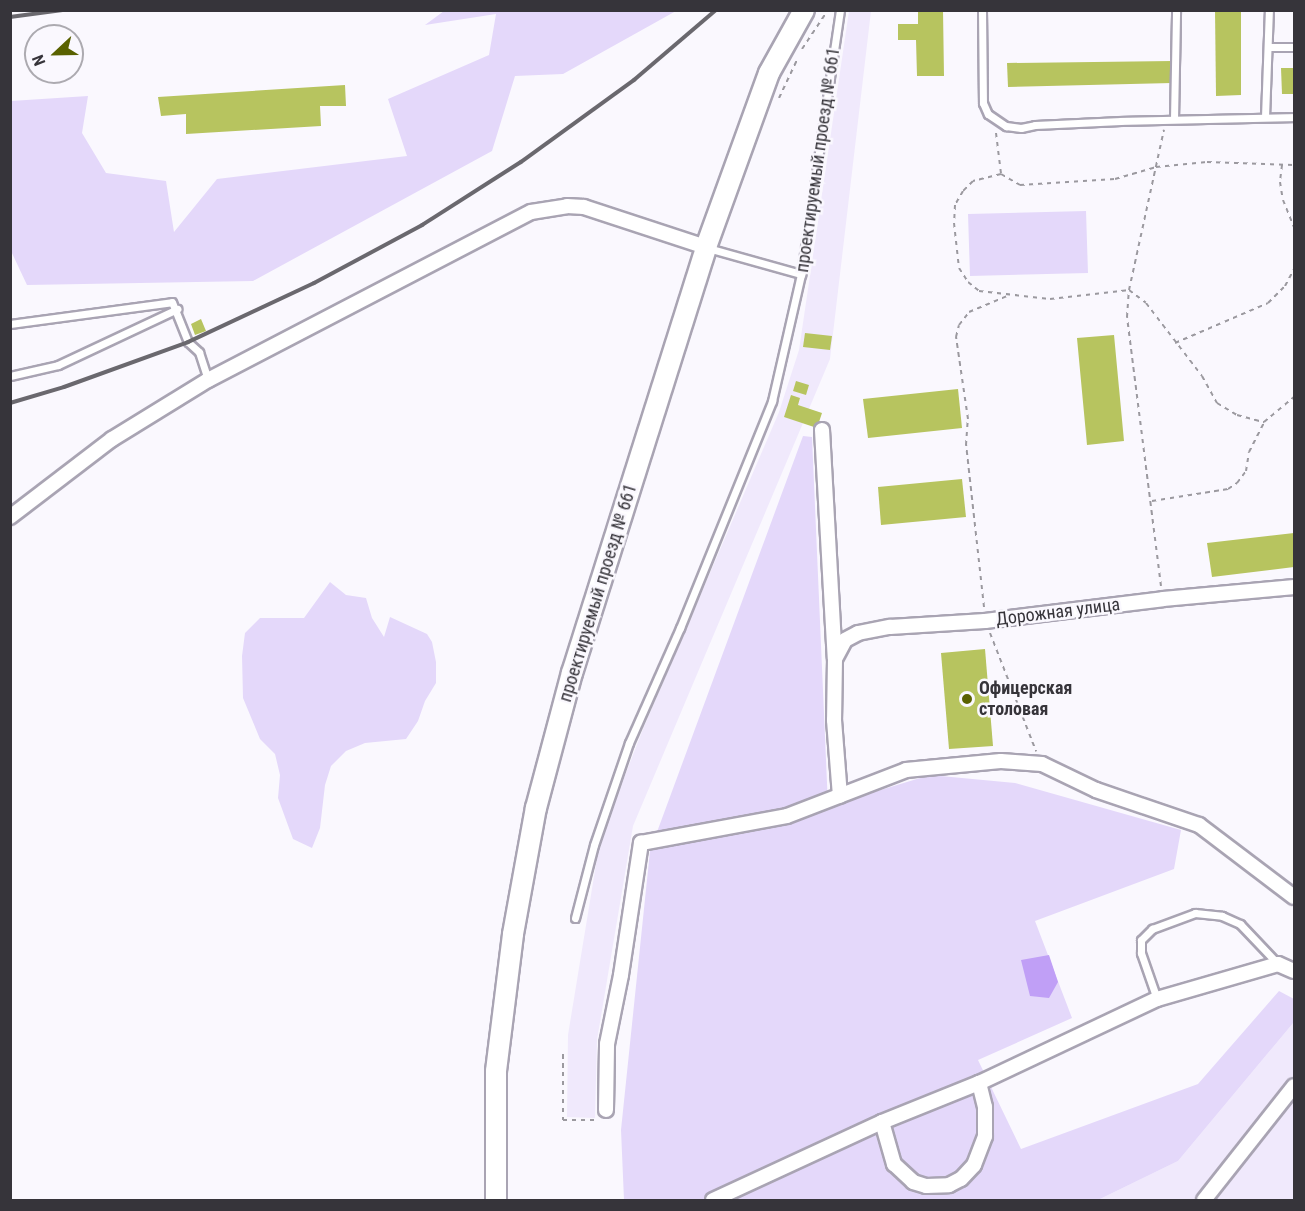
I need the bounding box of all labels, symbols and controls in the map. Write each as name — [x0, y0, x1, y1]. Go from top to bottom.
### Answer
north arrow — [24, 24, 84, 84]
street label: проектируемый проезд № 661 — [792, 46, 844, 274]
text: N — [28, 52, 49, 68]
street label: проектируемый проезд № 661 — [555, 481, 641, 705]
street label: Дорожная улица — [995, 594, 1121, 630]
place label: Офицерская столовая — [979, 678, 1072, 720]
marker: Офицерская столовая — [960, 692, 974, 706]

